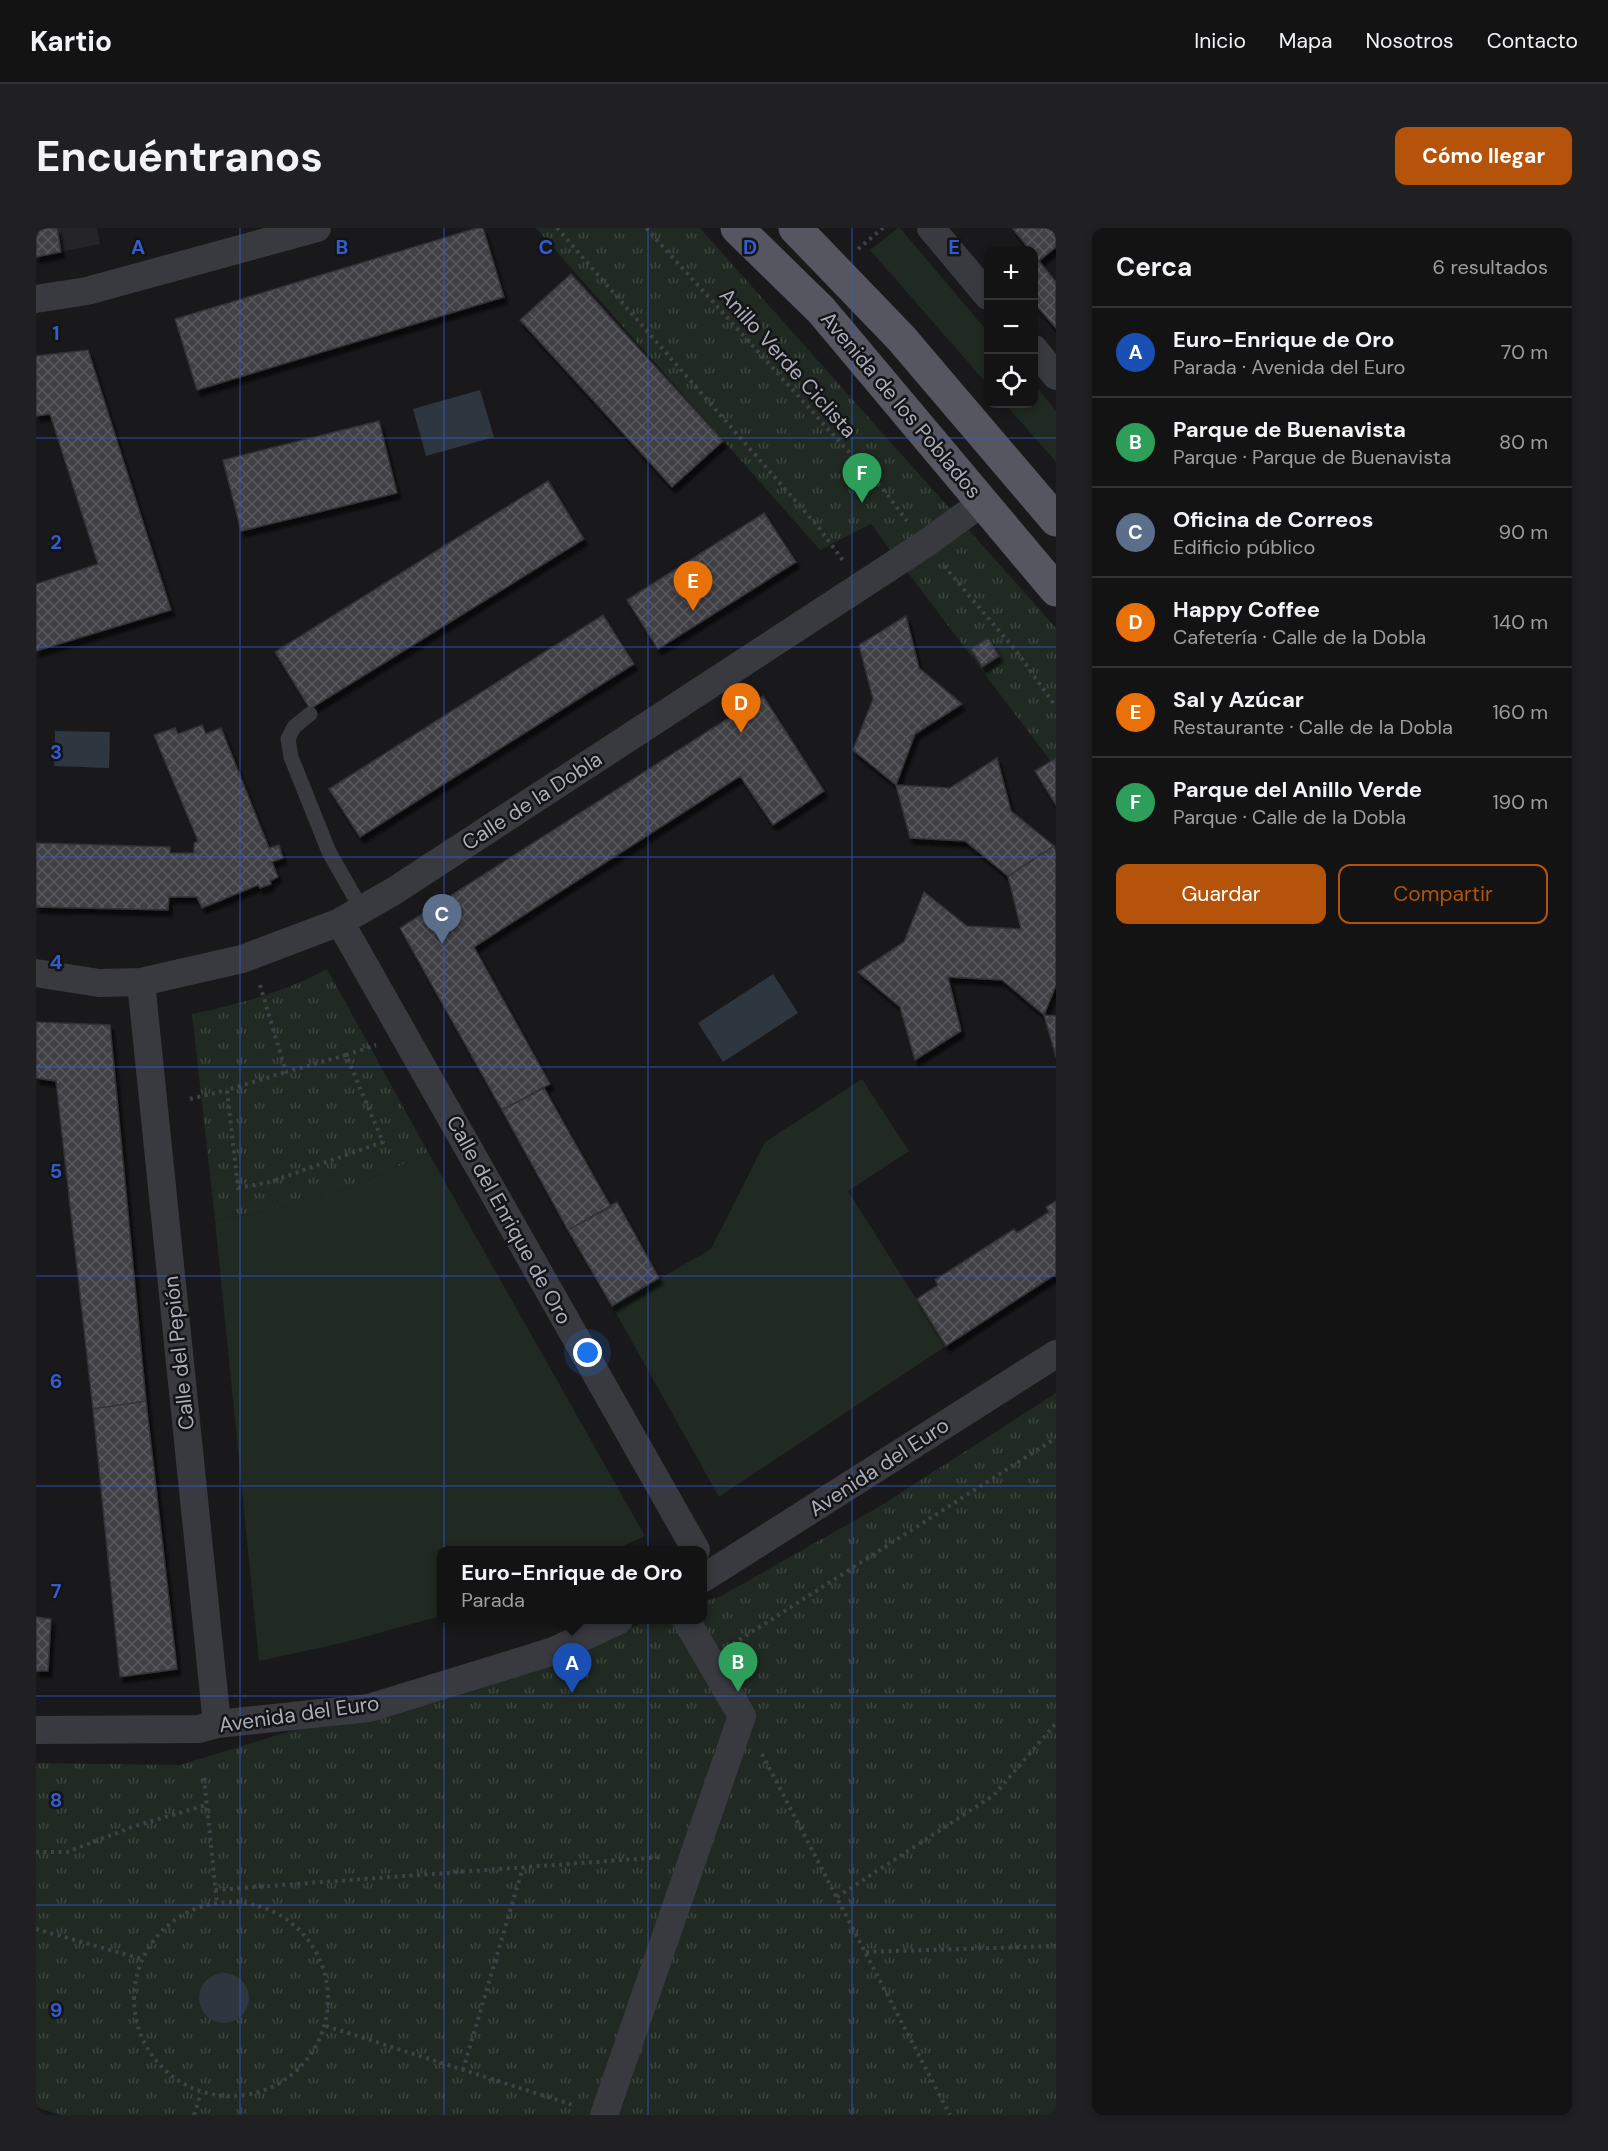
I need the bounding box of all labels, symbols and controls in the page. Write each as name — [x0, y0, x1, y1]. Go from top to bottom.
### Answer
text: Kartio — [30, 23, 112, 60]
text: Inicio — [1194, 27, 1246, 55]
text: Mapa — [1279, 27, 1333, 55]
text: Nosotros — [1366, 27, 1454, 55]
text: Contacto — [1487, 27, 1578, 55]
button: Cómo llegar — [1395, 127, 1572, 185]
text: Encuéntranos — [36, 129, 323, 184]
text: A — [131, 234, 145, 260]
text: B — [336, 234, 348, 260]
text: C — [539, 234, 553, 260]
text: D — [743, 234, 757, 260]
text: E — [948, 234, 960, 260]
map controls — [984, 246, 1038, 408]
button: + — [984, 246, 1038, 300]
text: Cerca — [1116, 250, 1192, 284]
text: 6 resultados — [1433, 254, 1548, 280]
street label: Anillo Verde Ciclista — [713, 282, 863, 444]
button: − — [984, 300, 1038, 354]
street label: Avenida de los Poblados — [814, 306, 988, 504]
text: 1 — [52, 320, 60, 346]
text: Euro-Enrique de Oro — [1173, 325, 1394, 354]
text: A — [1128, 339, 1143, 365]
text: 70 m — [1501, 339, 1548, 365]
button: locate — [984, 354, 1038, 408]
text: Parada · Avenida del Euro — [1173, 354, 1405, 380]
text: Parque de Buenavista — [1173, 415, 1406, 444]
text: B — [1129, 429, 1142, 455]
text: 80 m — [1499, 429, 1548, 455]
text: Parque · Parque de Buenavista — [1173, 444, 1451, 470]
pin: F — [842, 454, 882, 503]
text: Oficina de Correos — [1173, 505, 1373, 534]
text: C — [1128, 519, 1143, 545]
text: 90 m — [1499, 519, 1548, 545]
text: 2 — [50, 529, 62, 555]
text: Edificio público — [1173, 534, 1315, 560]
pin: E — [674, 562, 712, 611]
text: Happy Coffee — [1173, 595, 1320, 624]
text: D — [1128, 609, 1143, 635]
text: 140 m — [1493, 609, 1548, 635]
text: Cafetería · Calle de la Dobla — [1173, 624, 1426, 650]
pin: D — [722, 684, 760, 733]
text: Sal y Azúcar — [1173, 685, 1304, 714]
text: E — [1130, 699, 1141, 725]
text: 160 m — [1492, 699, 1548, 725]
text: Restaurante · Calle de la Dobla — [1173, 714, 1453, 740]
text: 3 — [50, 739, 62, 765]
street label: Calle de la Dobla — [456, 745, 608, 857]
text: Parque del Anillo Verde — [1173, 775, 1422, 804]
text: F — [1130, 789, 1141, 815]
text: 190 m — [1492, 789, 1548, 815]
text: Parque · Calle de la Dobla — [1173, 804, 1406, 830]
button: Guardar — [1116, 864, 1326, 924]
button: Compartir — [1338, 864, 1548, 924]
pin: C — [422, 894, 462, 944]
text: 4 — [50, 949, 63, 975]
street label: Calle del Enrique de Oro — [440, 1110, 578, 1330]
text: 5 — [50, 1158, 62, 1184]
street label: Calle del Pepión — [157, 1275, 201, 1431]
your location — [573, 1338, 602, 1367]
text: 6 — [50, 1368, 62, 1394]
street label: Avenida del Euro — [804, 1411, 954, 1523]
popup — [437, 1546, 707, 1624]
text: Euro-Enrique de Oro — [461, 1558, 683, 1587]
text: 7 — [51, 1578, 62, 1604]
text: Parada — [461, 1587, 525, 1613]
pin: B — [718, 1642, 758, 1692]
pin: A — [552, 1644, 592, 1693]
street label: Avenida del Euro — [217, 1689, 381, 1739]
text: 8 — [50, 1787, 62, 1813]
text: 9 — [50, 1997, 62, 2023]

